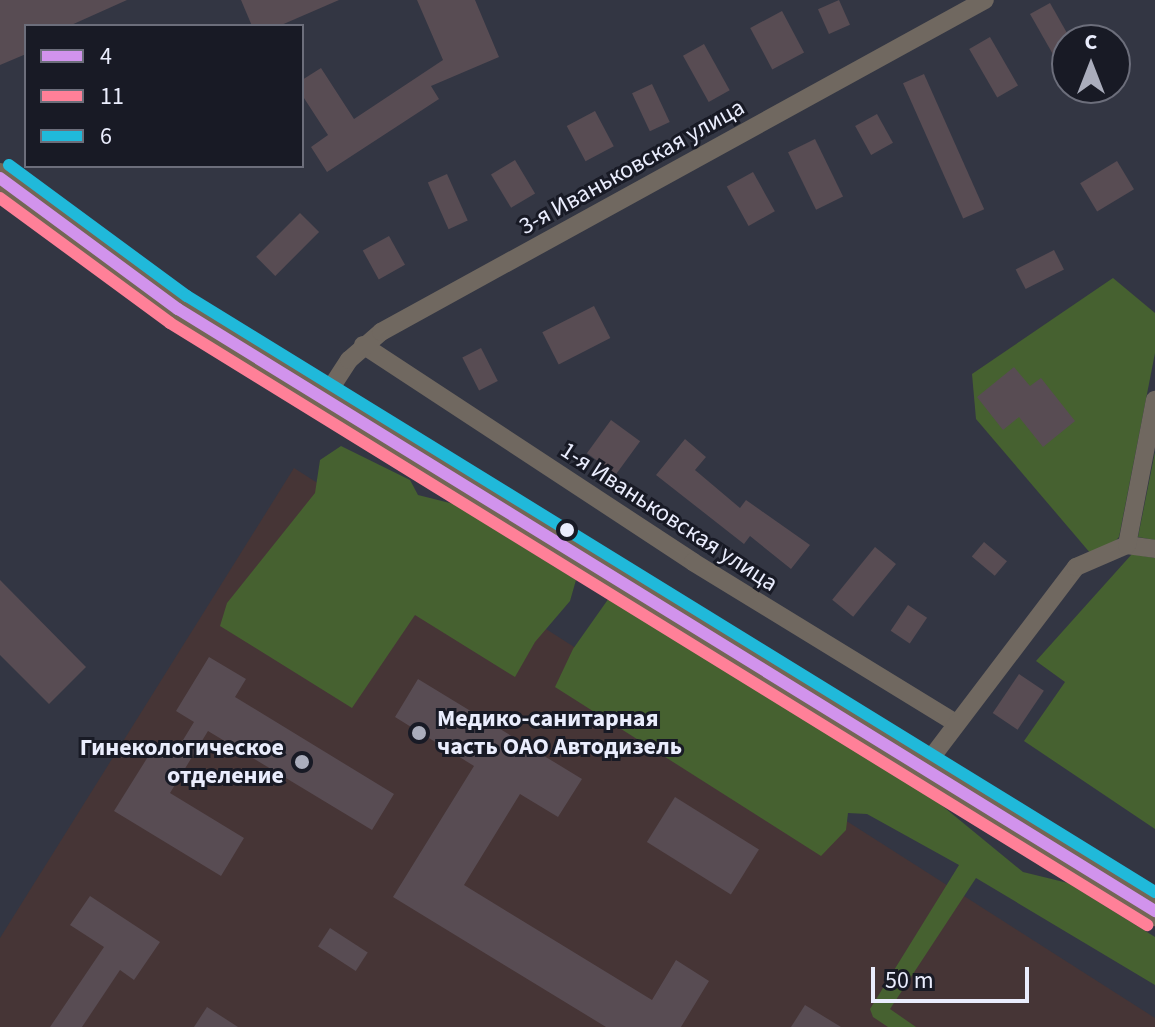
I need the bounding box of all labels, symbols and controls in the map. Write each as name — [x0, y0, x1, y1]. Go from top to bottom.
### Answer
legend — [24, 24, 304, 168]
north arrow — [1051, 24, 1131, 104]
text: С — [1085, 26, 1097, 58]
text: 4 — [100, 39, 112, 74]
text: 11 — [100, 79, 124, 114]
street label: 3-я Иваньковская улица — [514, 93, 750, 241]
text: 6 — [100, 119, 112, 154]
street label: 1-я Иваньковская улица — [555, 436, 783, 598]
unlabelled marker — [559, 522, 575, 538]
place label: Медико-санитарная часть ОАО Автодизель — [437, 705, 682, 761]
marker: Медико-санитарная часть ОАО Автодизель — [408, 722, 430, 744]
place label: Гинекологическое отделение — [80, 734, 284, 790]
marker: Гинекологическое отделение — [291, 751, 313, 773]
scale bar — [875, 951, 1033, 1001]
text: 50 m — [885, 963, 934, 998]

